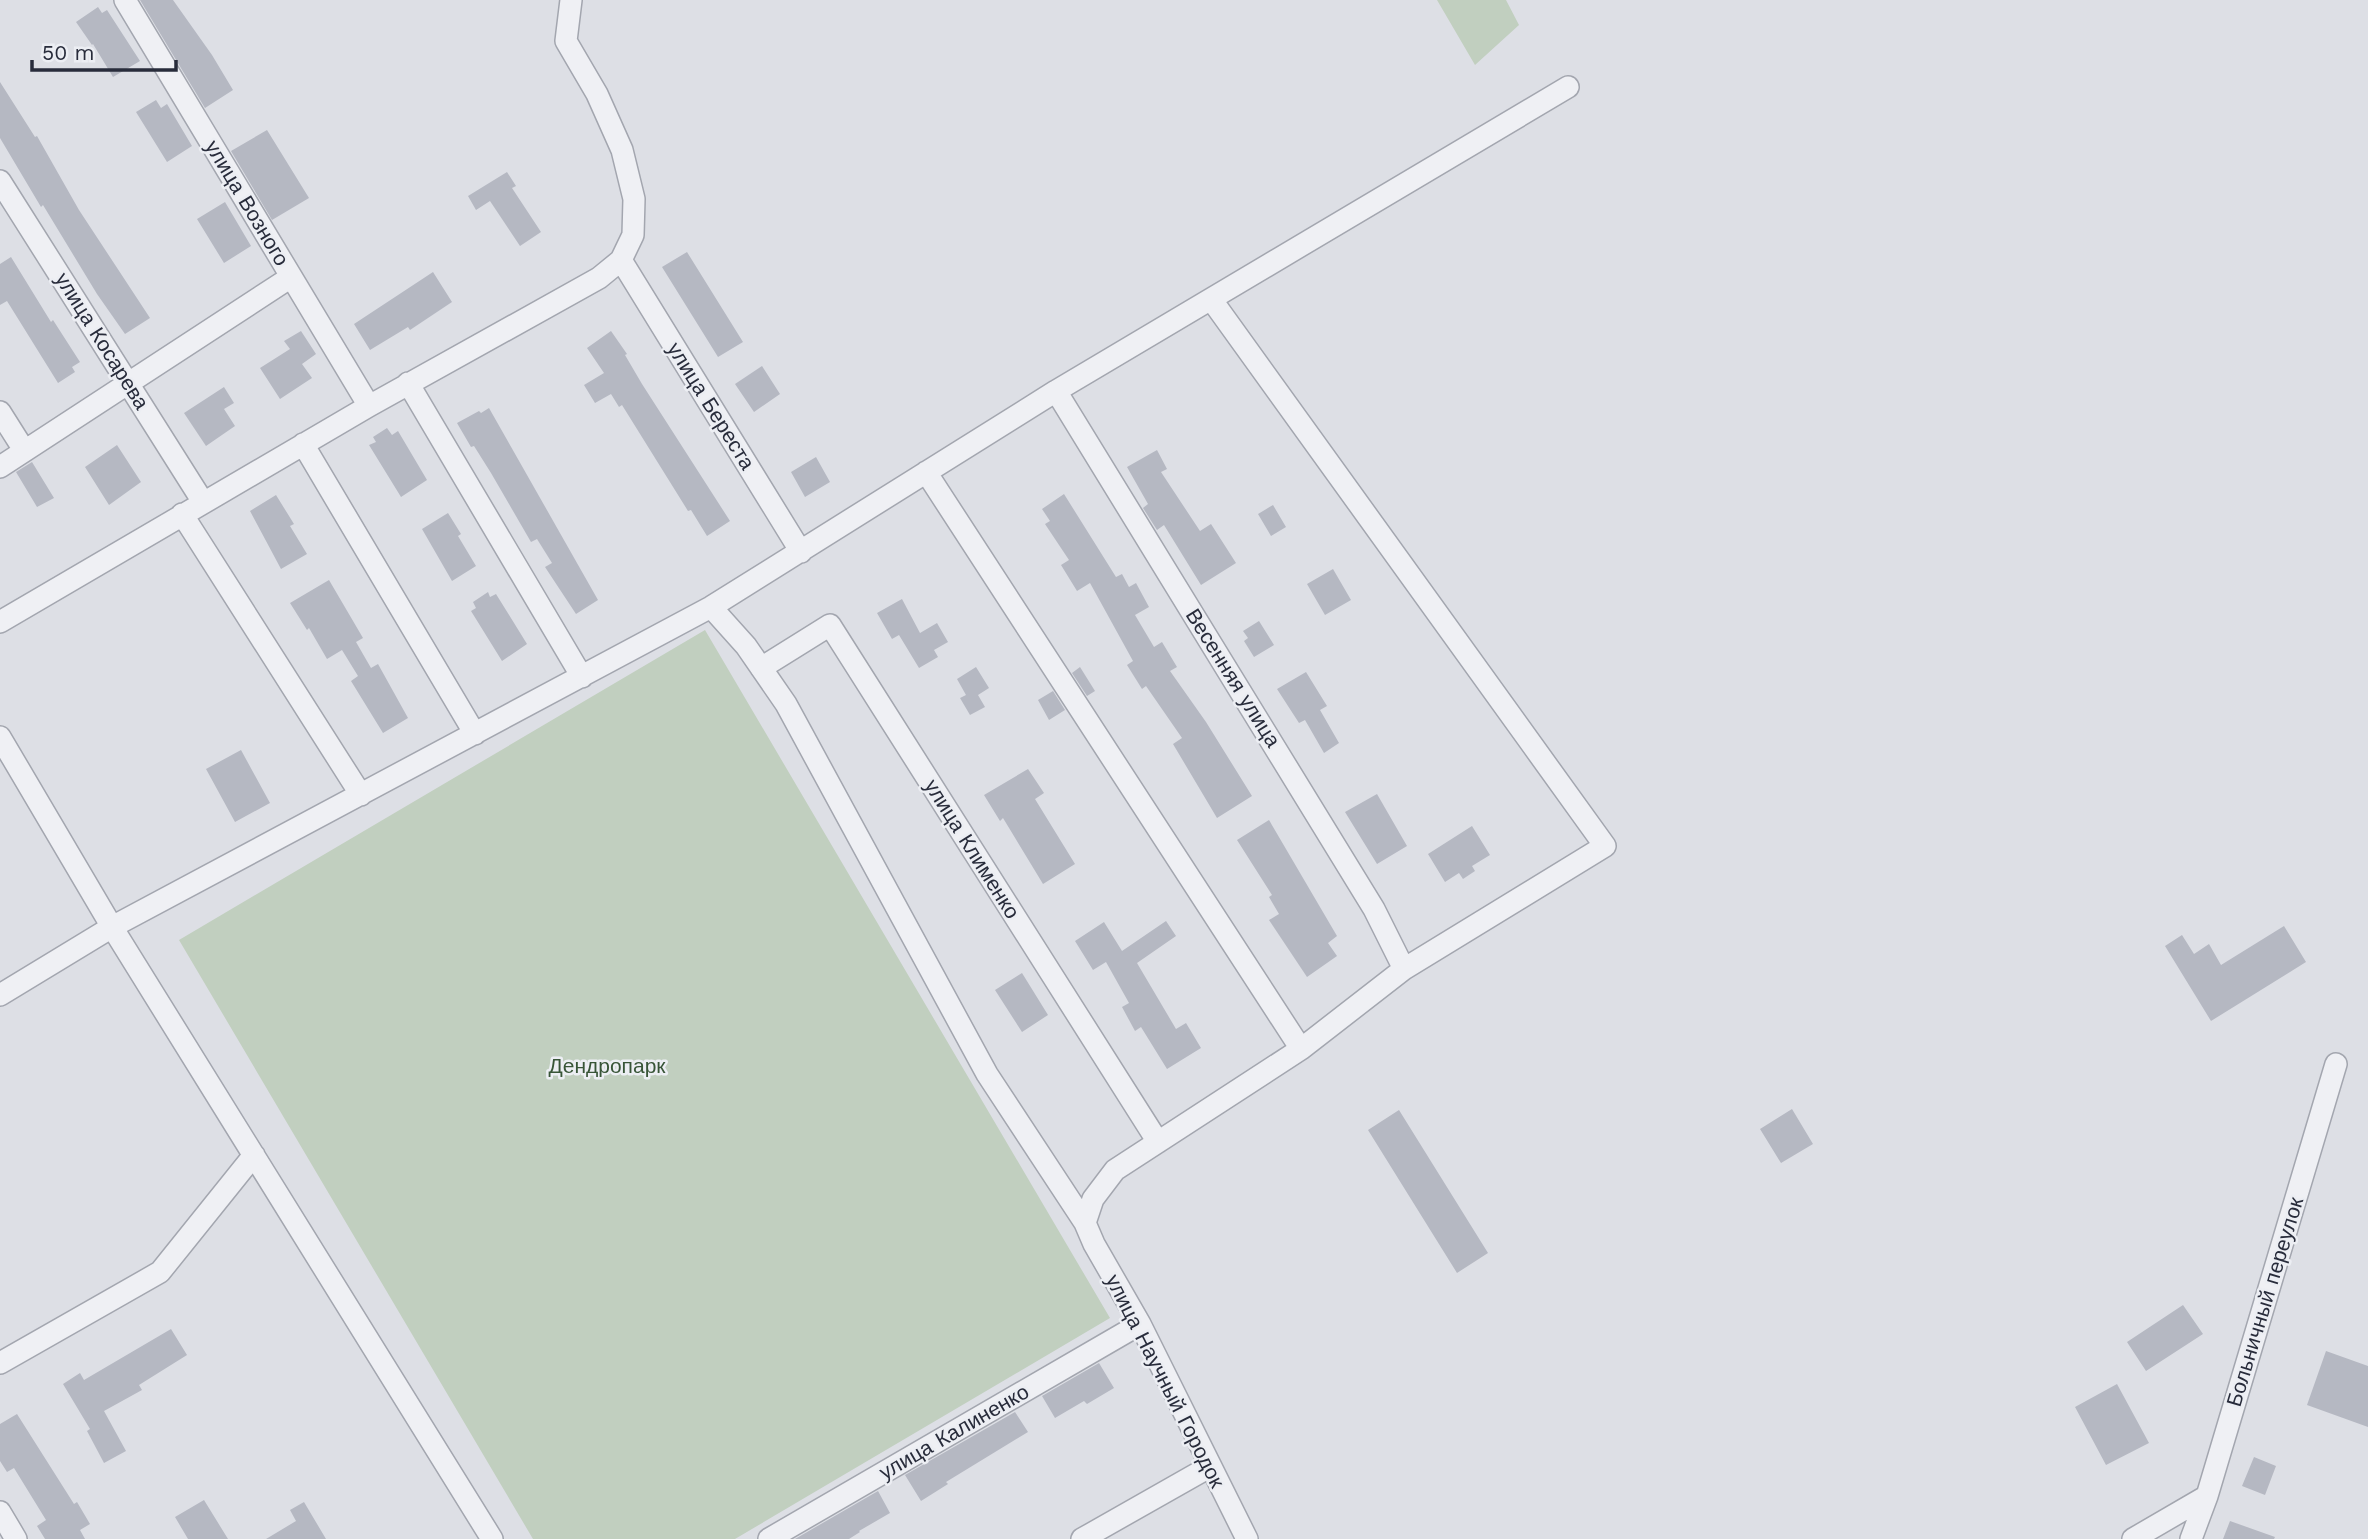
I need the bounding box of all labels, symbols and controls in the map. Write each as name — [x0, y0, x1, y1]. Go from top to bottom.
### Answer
scale bar — [32, 28, 175, 72]
text: 50 m — [42, 40, 94, 65]
street label: улица Возного — [200, 135, 295, 270]
street label: улица Косарева — [50, 268, 155, 414]
street label: улица Береста — [662, 338, 761, 474]
street label: Весенняя улица — [1181, 604, 1286, 752]
street label: улица Клименко — [919, 774, 1025, 923]
park label: Дендропарк — [548, 1053, 666, 1078]
street label: Больничный переулок — [2221, 1193, 2309, 1410]
street label: улица Научный Городок — [1101, 1270, 1231, 1492]
street label: улица Калиненко — [874, 1379, 1033, 1485]

